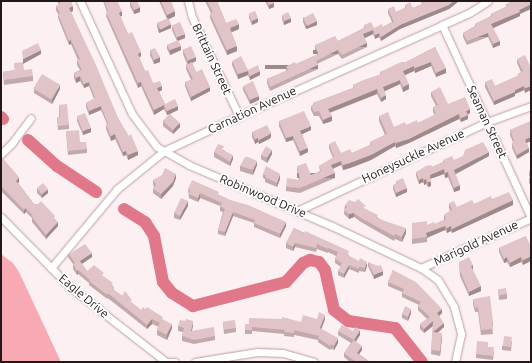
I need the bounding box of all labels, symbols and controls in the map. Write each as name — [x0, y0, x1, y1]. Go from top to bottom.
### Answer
street label: Brittain Street — [189, 21, 235, 97]
street label: Carnation Avenue — [206, 83, 298, 137]
street label: Seaman Street — [464, 83, 510, 161]
street label: Honeysuckle Avenue — [360, 126, 466, 186]
street label: Robinwood Drive — [218, 171, 308, 221]
street label: Marigold Avenue — [432, 217, 520, 269]
street label: Eagle Drive — [56, 271, 112, 321]

